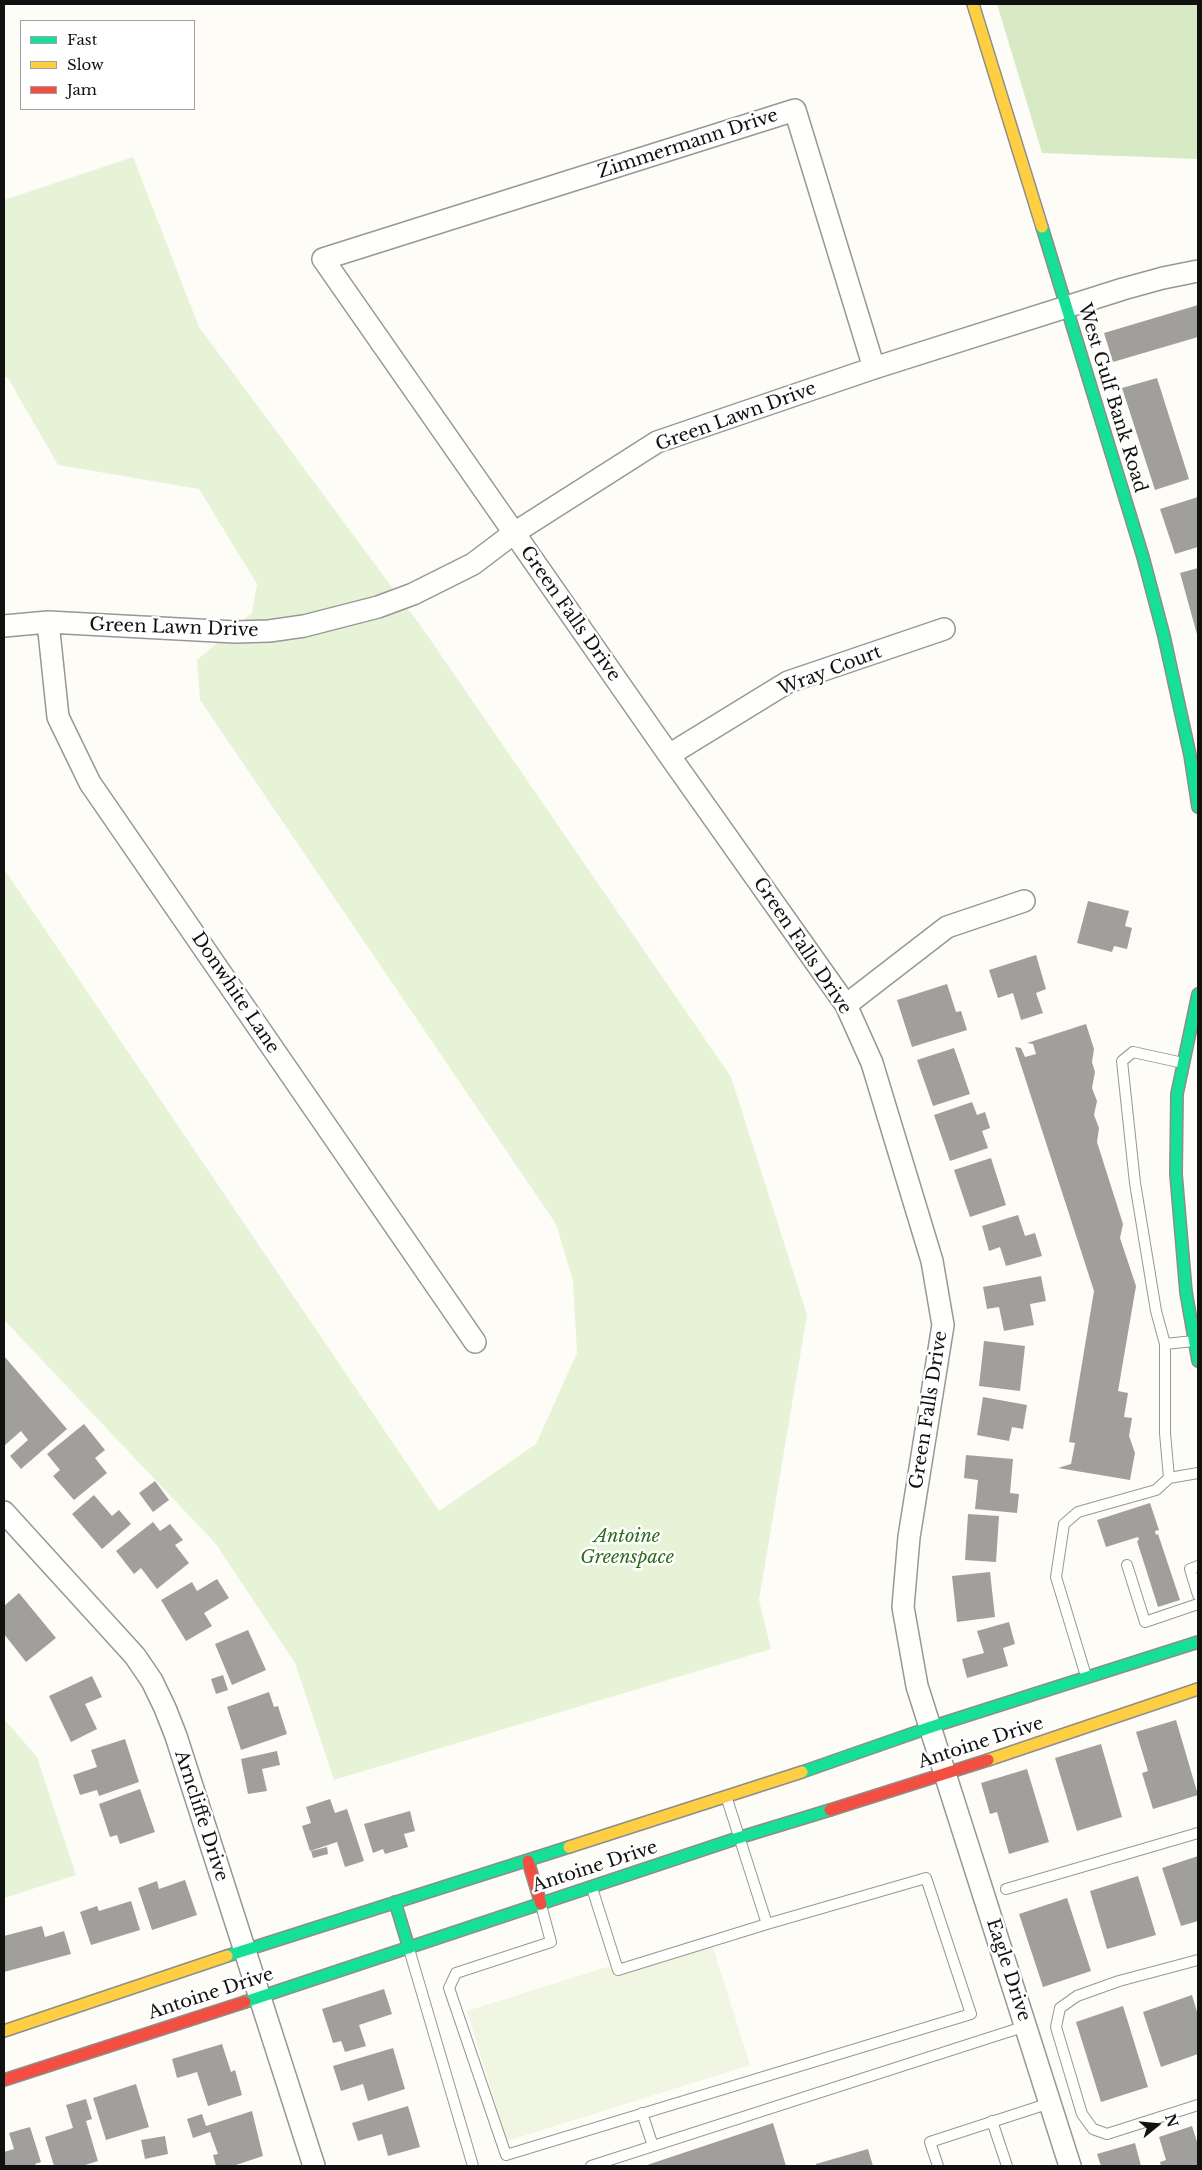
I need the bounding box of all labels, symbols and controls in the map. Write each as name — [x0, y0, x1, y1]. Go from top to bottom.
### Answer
legend — [20, 20, 195, 110]
text: Fast — [67, 30, 97, 49]
text: Slow — [67, 55, 104, 74]
text: Jam — [67, 80, 97, 99]
street label: Zimmermann Drive — [595, 105, 781, 183]
street label: West Gulf Bank Road — [1073, 301, 1151, 495]
street label: Green Lawn Drive — [653, 378, 819, 456]
street label: Green Falls Drive — [515, 542, 625, 686]
street label: Green Lawn Drive — [89, 614, 259, 642]
street label: Wray Court — [775, 641, 885, 701]
street label: Green Falls Drive — [748, 874, 856, 1018]
street label: Donwhite Lane — [186, 928, 284, 1058]
street label: Green Falls Drive — [906, 1329, 952, 1491]
park label: Antoine Greenspace — [580, 1526, 674, 1568]
street label: Antoine Drive — [916, 1713, 1046, 1773]
street label: Arncliffe Drive — [170, 1748, 232, 1884]
street label: Antoine Drive — [530, 1837, 660, 1897]
street label: Eagle Drive — [981, 1916, 1035, 2024]
street label: Antoine Drive — [146, 1964, 276, 2024]
north arrow — [1132, 2100, 1182, 2150]
text: N — [1161, 2112, 1182, 2130]

